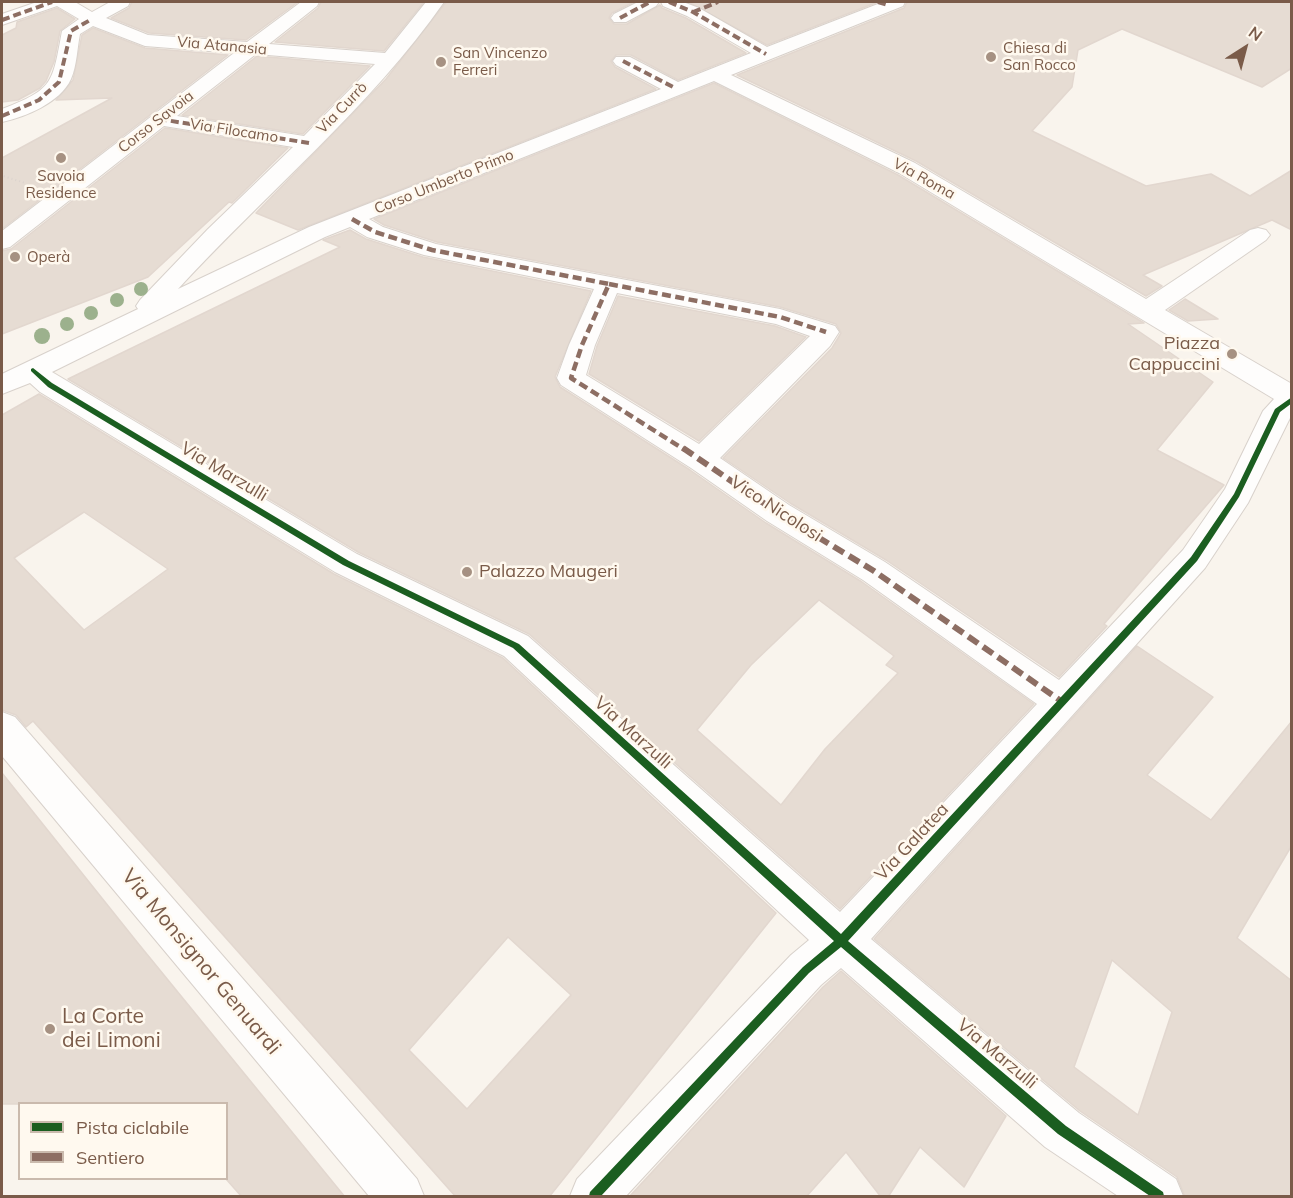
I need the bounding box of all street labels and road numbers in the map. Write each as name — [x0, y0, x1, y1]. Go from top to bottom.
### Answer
street label: Via Atanasia — [176, 33, 268, 59]
street label: Via Currò — [313, 78, 371, 138]
street label: Corso Savoia — [115, 87, 197, 157]
street label: Via Filocamo — [189, 115, 279, 147]
street label: Corso Umberto Primo — [372, 146, 516, 218]
street label: Via Roma — [890, 155, 958, 203]
street label: Via Marzulli — [177, 438, 271, 506]
street label: Vico Nicolosi — [726, 471, 826, 547]
street label: Via Marzulli — [589, 692, 677, 774]
street label: Via Galatea — [871, 799, 953, 885]
street label: Via Monsignor Genuardi — [116, 864, 286, 1060]
street label: Via Marzulli — [953, 1014, 1041, 1094]

